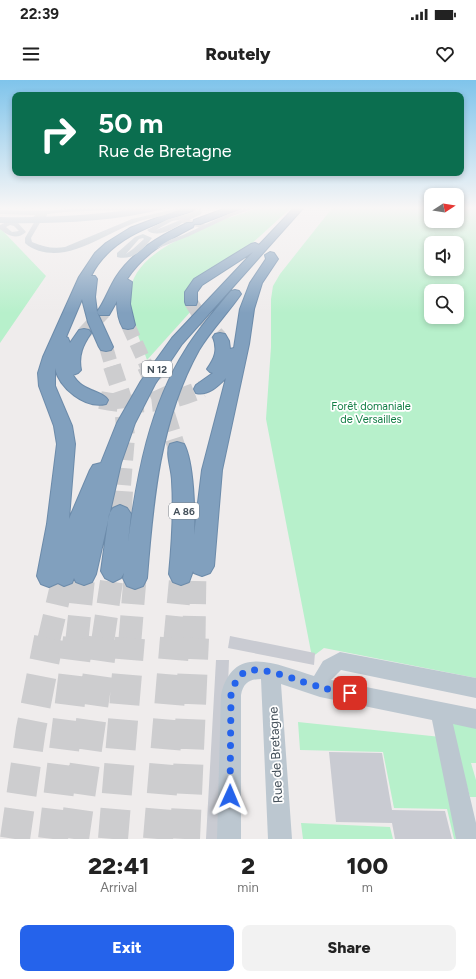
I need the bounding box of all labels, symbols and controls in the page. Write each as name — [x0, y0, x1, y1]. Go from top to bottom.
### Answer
text: 22:39 — [20, 5, 59, 23]
icon: menu — [20, 43, 42, 65]
text: Routely — [205, 43, 271, 65]
icon: heart — [434, 43, 456, 65]
text: 50 m — [98, 106, 164, 140]
icon: right — [32, 108, 84, 160]
text: Rue de Bretagne — [98, 140, 232, 162]
north arrow — [424, 188, 464, 228]
map controls — [424, 188, 464, 324]
button: sound — [424, 236, 464, 276]
button: search — [424, 284, 464, 324]
road number: N 12 — [142, 361, 172, 377]
park label: Forêt domaniale de Versailles — [331, 400, 411, 426]
road number: A 86 — [169, 503, 199, 519]
pin — [333, 676, 367, 710]
icon: arrive — [339, 682, 361, 704]
street label: Rue de Bretagne — [265, 706, 286, 804]
position arrow — [209, 775, 251, 817]
text: 22:41 — [88, 851, 149, 880]
text: 2 — [241, 851, 255, 880]
text: 100 — [347, 851, 388, 880]
text: Arrival — [100, 880, 137, 895]
text: min — [237, 880, 259, 895]
text: m — [362, 880, 373, 895]
button: Exit — [20, 925, 234, 971]
button: Share — [242, 925, 456, 971]

